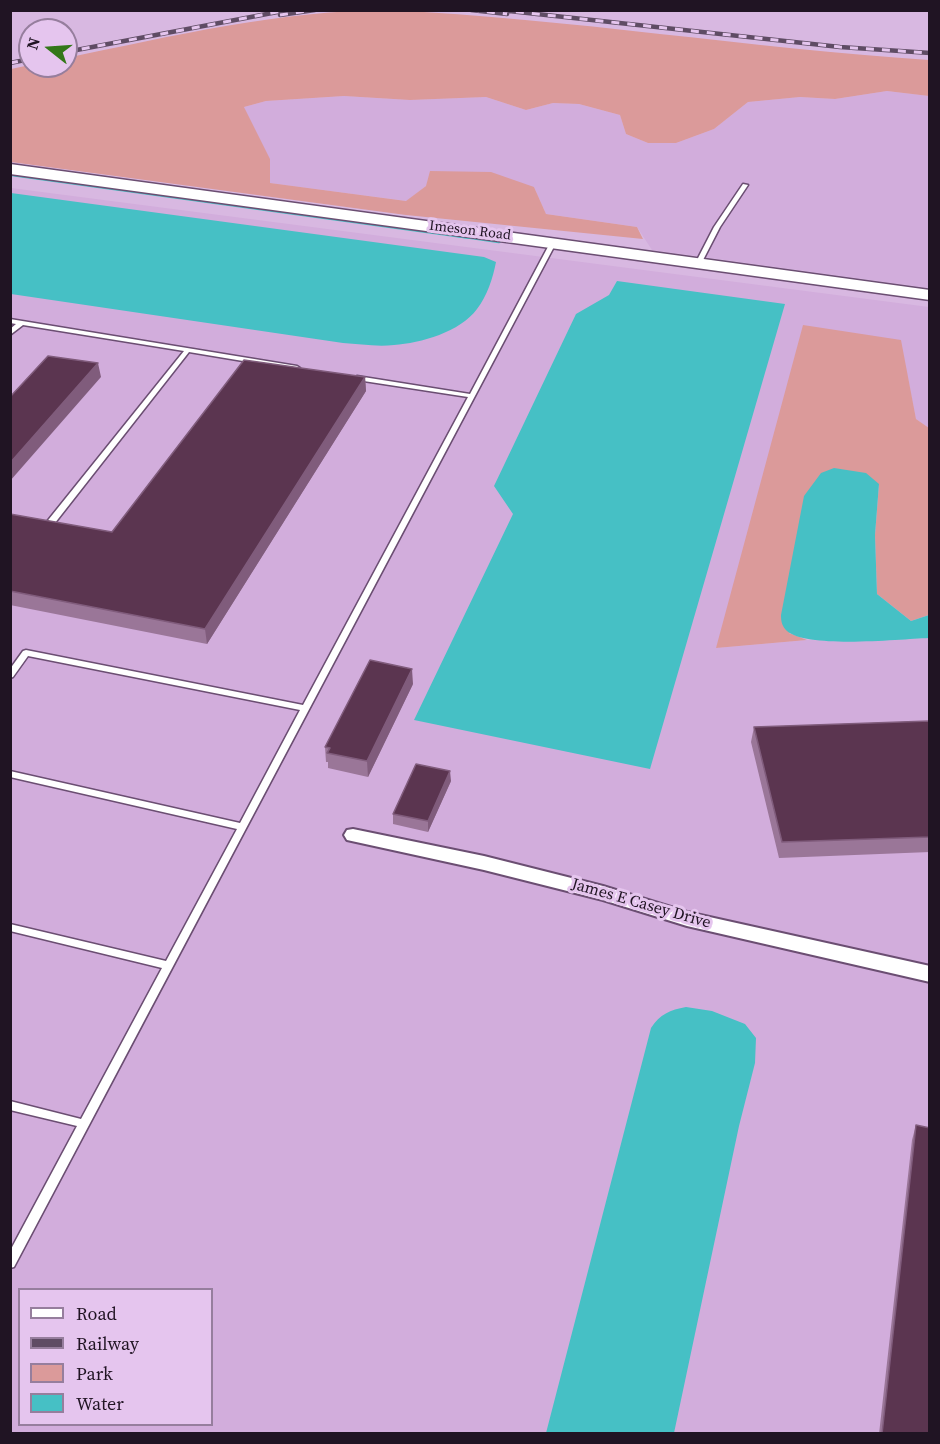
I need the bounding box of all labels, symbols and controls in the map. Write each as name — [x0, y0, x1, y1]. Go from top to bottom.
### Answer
north arrow — [18, 18, 78, 78]
text: N — [20, 35, 45, 52]
street label: Imeson Road — [428, 218, 512, 244]
street label: James E Casey Drive — [569, 875, 713, 933]
legend — [18, 1288, 213, 1426]
text: Road — [76, 1301, 117, 1326]
text: Railway — [76, 1331, 139, 1356]
text: Park — [76, 1361, 113, 1386]
text: Water — [76, 1391, 124, 1416]

